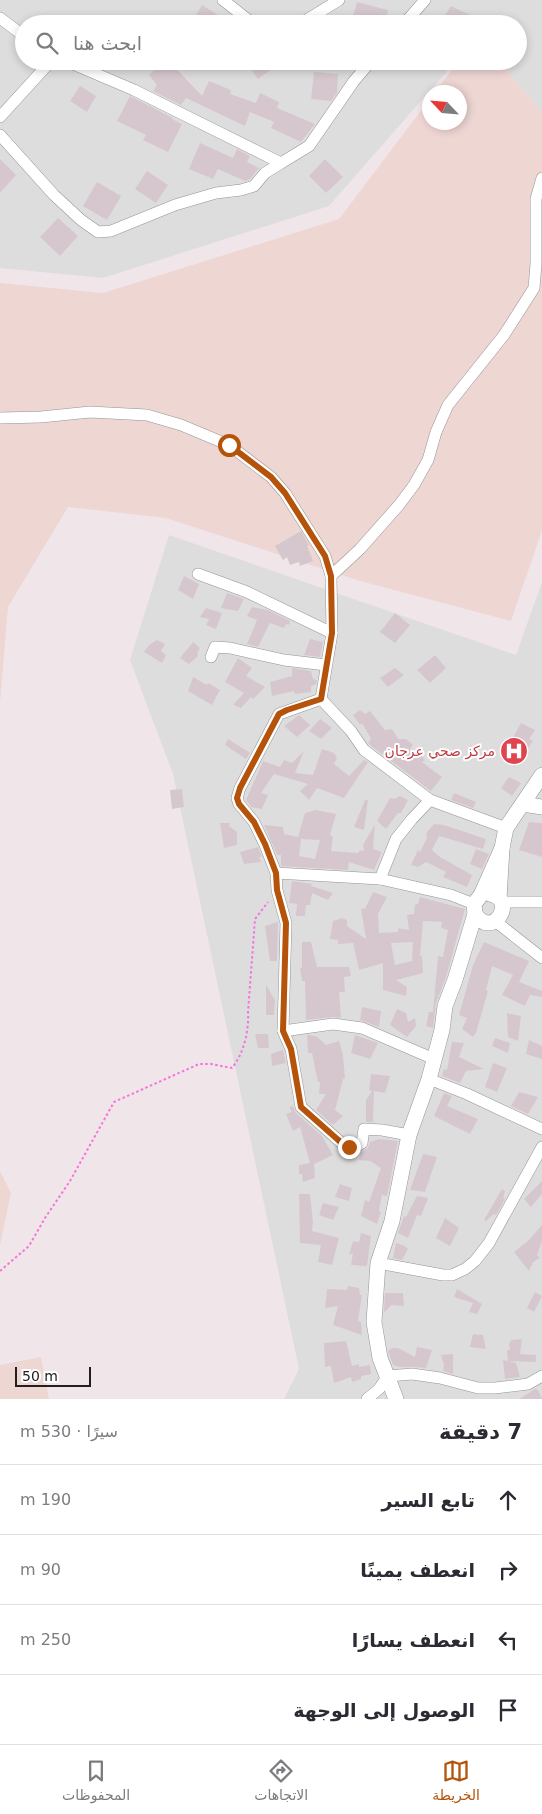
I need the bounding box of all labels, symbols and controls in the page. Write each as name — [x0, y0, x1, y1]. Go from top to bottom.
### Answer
search box — [15, 15, 527, 70]
icon: search — [33, 29, 61, 57]
text: ابحث هنا — [73, 32, 142, 54]
north arrow — [422, 85, 467, 130]
route start — [218, 434, 241, 457]
hospital icon: مركز صحي عرجان — [499, 736, 529, 766]
place label: مركز صحي عرجان — [385, 743, 495, 760]
route end — [338, 1136, 361, 1159]
scale bar — [15, 1364, 91, 1387]
text: 50 m — [22, 1368, 58, 1384]
text: 7 دقيقة — [439, 1420, 522, 1444]
text: سيرًا · 530 m — [20, 1422, 118, 1441]
icon: ahead — [494, 1486, 522, 1514]
text: تابع السير — [381, 1489, 475, 1511]
text: 190 m — [20, 1490, 71, 1509]
icon: right — [494, 1556, 522, 1584]
text: انعطف يمينًا — [360, 1559, 475, 1581]
text: 90 m — [20, 1560, 61, 1579]
icon: left — [494, 1626, 522, 1654]
text: انعطف يسارًا — [352, 1629, 475, 1651]
text: 250 m — [20, 1630, 71, 1649]
icon: arrive — [494, 1696, 522, 1724]
text: الوصول إلى الوجهة — [293, 1699, 475, 1721]
tab: المحفوظات — [62, 1757, 130, 1803]
tab: الاتجاهات — [254, 1757, 308, 1803]
tab: الخريطة — [432, 1757, 480, 1803]

